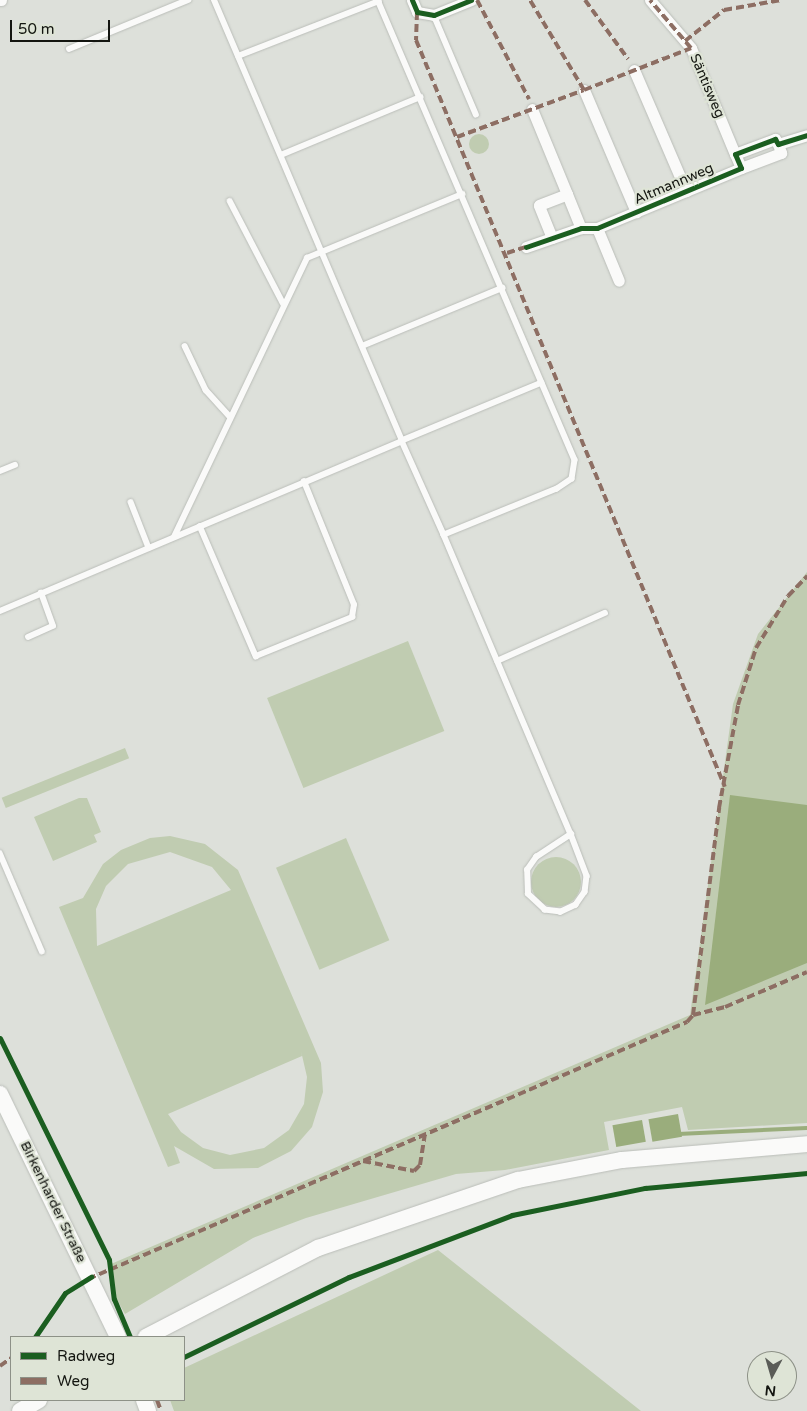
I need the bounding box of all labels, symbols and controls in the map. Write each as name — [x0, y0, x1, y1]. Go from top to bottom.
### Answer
scale bar — [12, 10, 112, 42]
text: 50 m — [18, 20, 55, 38]
street label: Säntisweg — [686, 51, 728, 121]
street label: Altmannweg — [632, 160, 716, 208]
street label: Birkenharder Straße — [16, 1139, 90, 1265]
legend — [10, 1336, 185, 1401]
text: Radweg — [57, 1347, 115, 1365]
north arrow — [747, 1351, 797, 1401]
text: Weg — [57, 1372, 89, 1390]
text: N — [764, 1381, 777, 1399]

